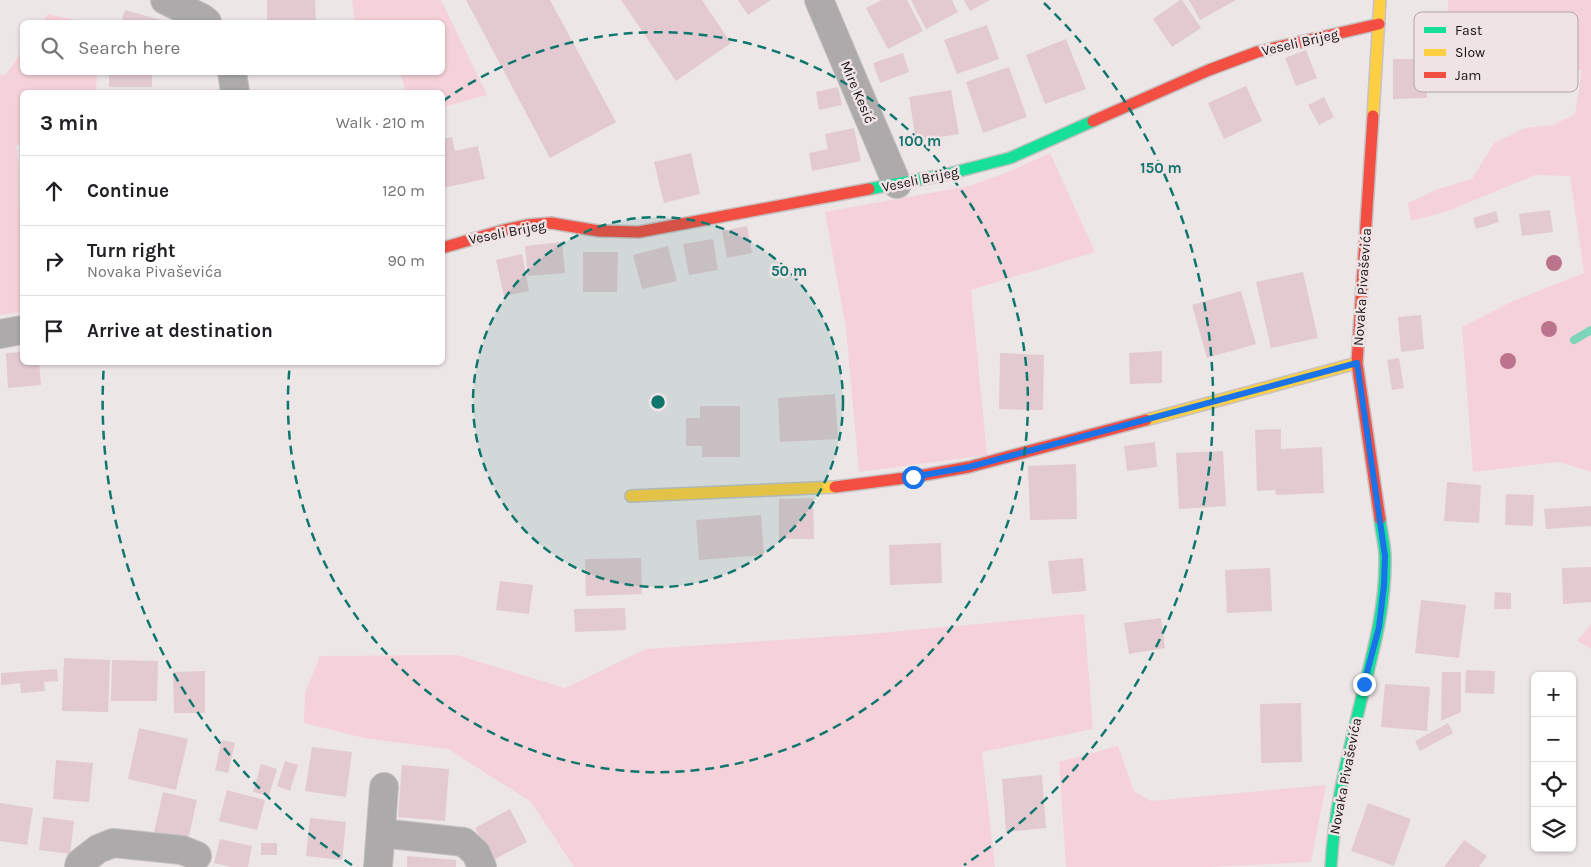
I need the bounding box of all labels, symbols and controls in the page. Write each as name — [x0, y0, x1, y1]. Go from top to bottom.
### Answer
legend — [1414, 12, 1578, 92]
search box — [20, 20, 445, 75]
text: Fast — [1455, 22, 1482, 39]
street label: Veseli Brijeg — [1260, 25, 1340, 60]
icon: search — [38, 34, 66, 62]
text: Search here — [78, 37, 180, 59]
text: Slow — [1455, 44, 1485, 61]
street label: Mire Kesić — [837, 58, 878, 126]
text: Jam — [1455, 67, 1481, 84]
text: 3 min — [40, 111, 98, 135]
text: Walk · 210 m — [336, 113, 425, 132]
text: 100 m — [899, 132, 941, 150]
text: 150 m — [1140, 159, 1182, 177]
street label: Veseli Brijeg — [880, 163, 960, 196]
icon: ahead — [40, 177, 68, 205]
text: Continue — [87, 180, 169, 202]
text: 120 m — [382, 181, 425, 200]
street label: Veseli Brijeg — [467, 217, 547, 248]
street label: Novaka Pivaševića — [1350, 227, 1375, 347]
text: Turn right — [87, 240, 176, 262]
icon: right — [40, 247, 68, 275]
text: 90 m — [387, 251, 425, 270]
text: Novaka Pivaševića — [87, 262, 222, 281]
text: 50 m — [771, 262, 807, 280]
icon: arrive — [40, 317, 68, 345]
text: Arrive at destination — [87, 320, 273, 342]
centre of rings — [649, 393, 667, 411]
route start — [902, 466, 925, 489]
map controls — [1531, 672, 1576, 852]
button: + — [1531, 672, 1576, 717]
route end — [1353, 673, 1376, 696]
street label: Novaka Pivaševića — [1326, 716, 1365, 836]
button: − — [1531, 717, 1576, 762]
button: locate — [1531, 762, 1576, 807]
button: layers — [1531, 807, 1576, 852]

